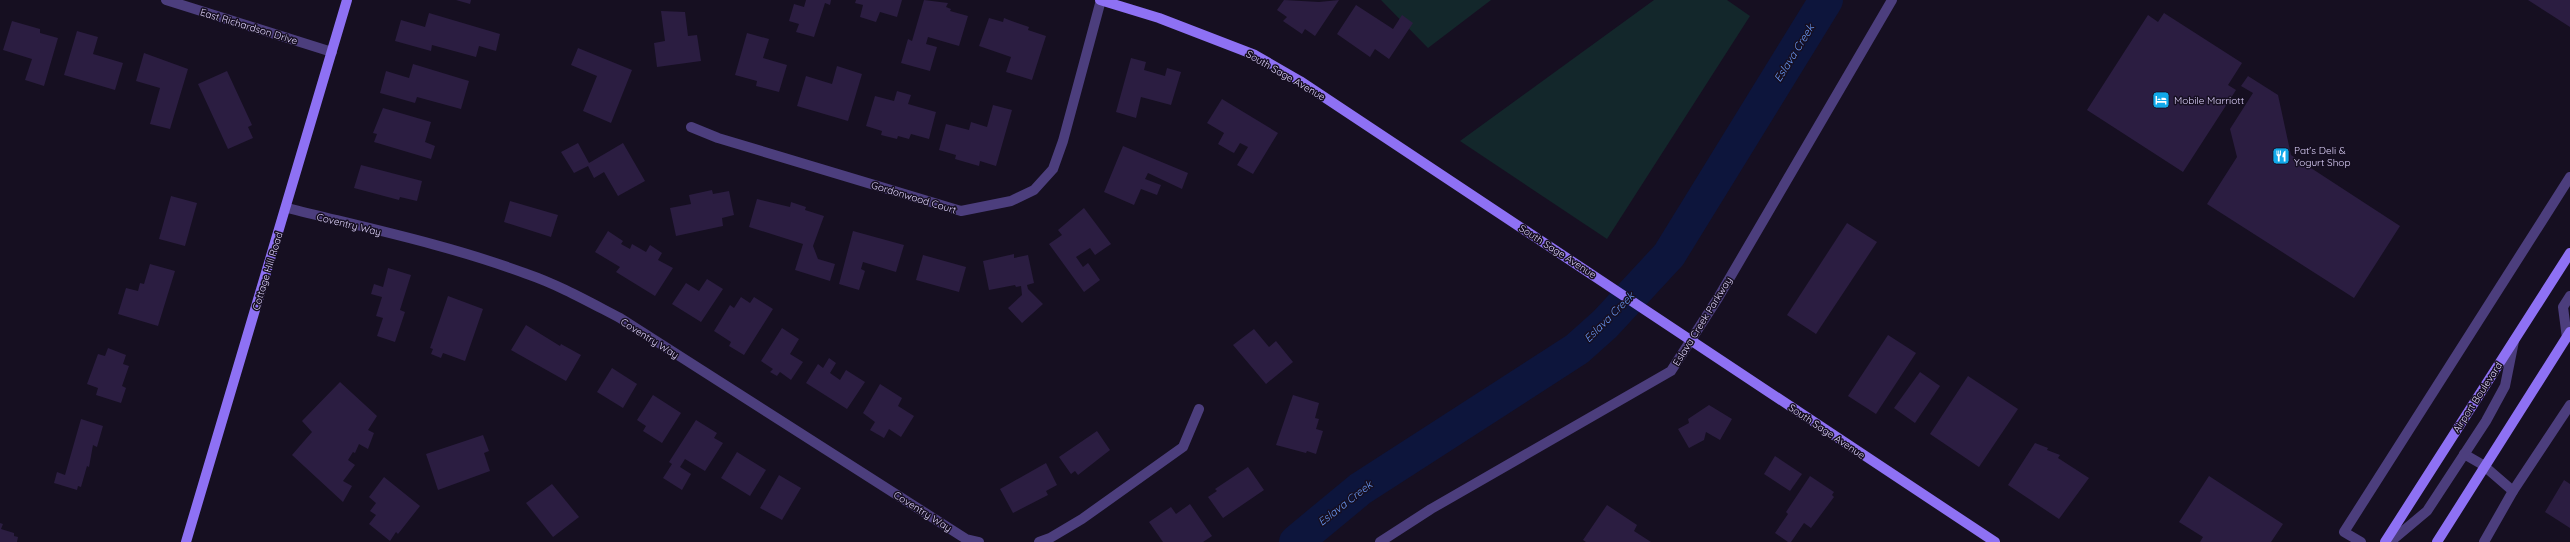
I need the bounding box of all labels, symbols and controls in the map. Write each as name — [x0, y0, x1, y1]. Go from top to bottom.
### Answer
street label: East Richardson Drive — [199, 5, 300, 48]
water label: Eslava Creek — [1771, 21, 1818, 84]
street label: South Sage Avenue — [1244, 47, 1328, 104]
hotel icon: Mobile Marriott — [2151, 90, 2171, 110]
place label: Mobile Marriott — [2174, 94, 2245, 107]
place label: Pat's Deli & Yogurt Shop — [2294, 144, 2350, 169]
restaurant icon: Pat's Deli & Yogurt Shop — [2271, 146, 2291, 166]
street label: Gordonwood Court — [870, 178, 959, 217]
street label: Coventry Way — [315, 210, 383, 239]
street label: South Sage Avenue — [1517, 222, 1599, 281]
street label: Cottage Hill Road — [249, 230, 286, 312]
street label: Eslava Creek Parkway — [1670, 274, 1735, 368]
water label: Eslava Creek — [1581, 288, 1638, 345]
street label: Coventry Way — [618, 315, 681, 361]
street label: Airport Boulevard — [2450, 360, 2505, 435]
street label: South Sage Avenue — [1786, 401, 1868, 462]
water label: Eslava Creek — [1315, 477, 1376, 529]
street label: Coventry Way — [891, 488, 954, 534]

